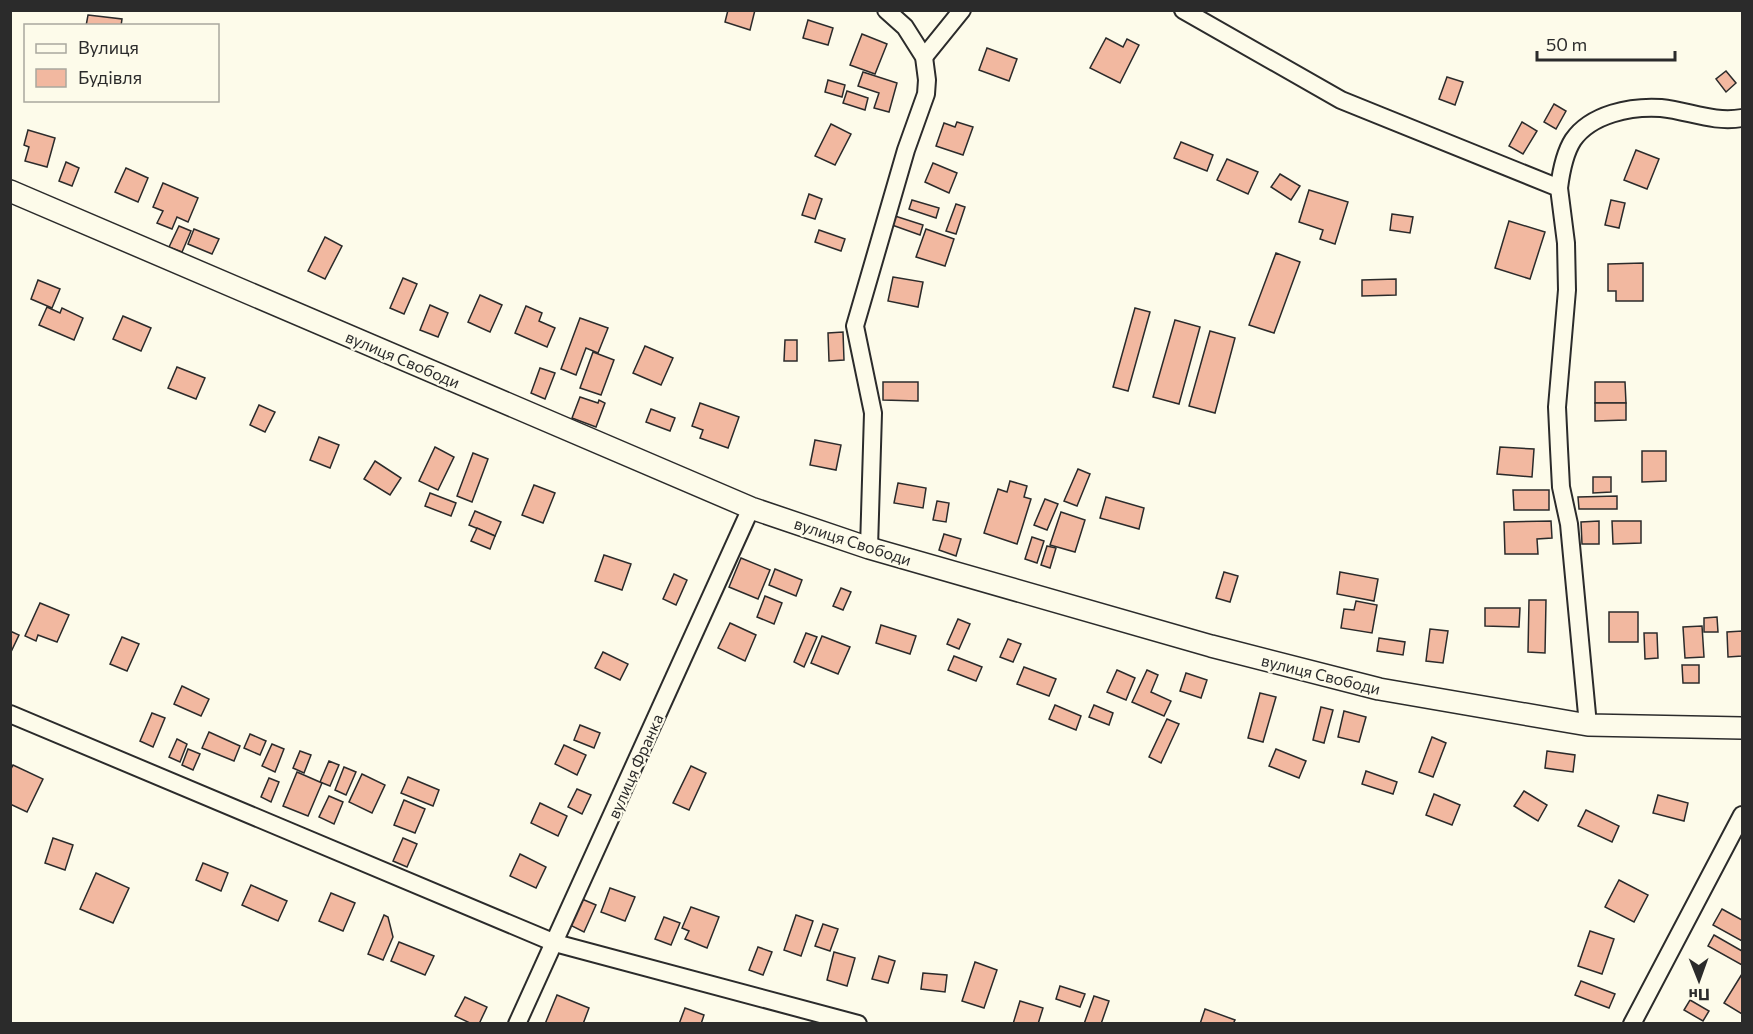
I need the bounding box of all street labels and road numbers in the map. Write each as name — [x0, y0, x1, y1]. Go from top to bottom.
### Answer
street label: вулиця Свободи — [343, 326, 463, 392]
street label: вулиця Свободи — [792, 513, 914, 569]
street label: вулиця Свободи — [1259, 650, 1383, 698]
street label: вулиця Франка — [603, 711, 667, 821]

